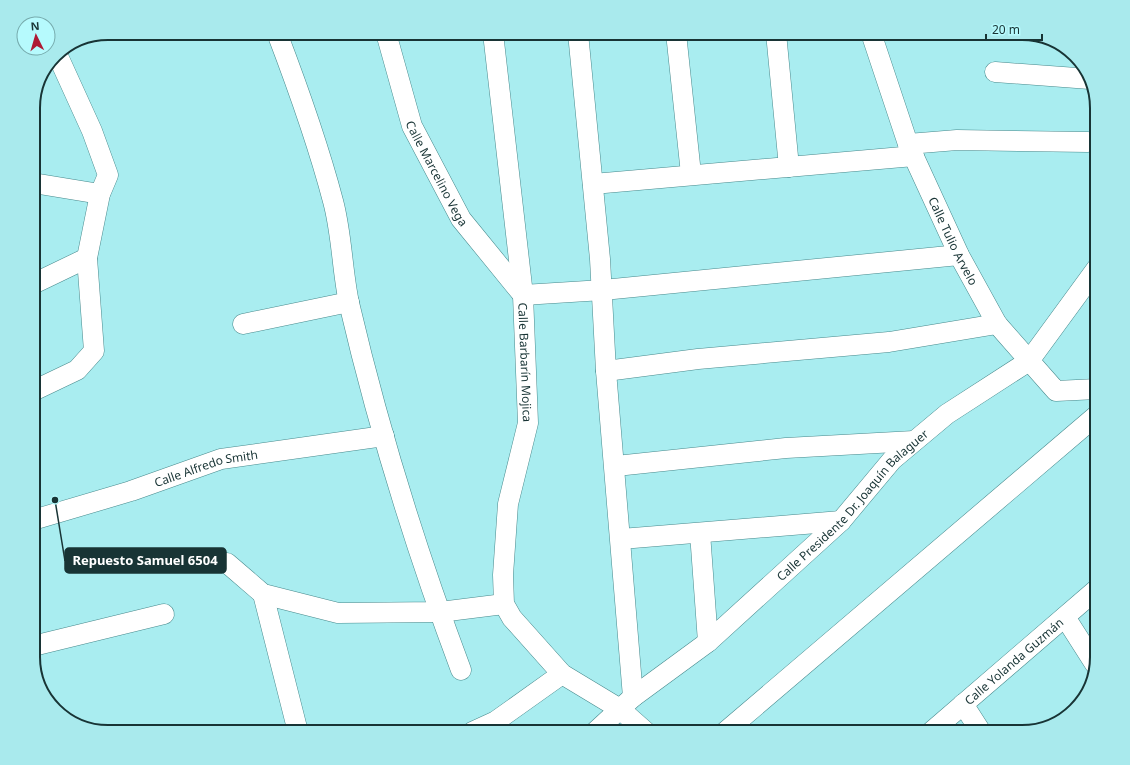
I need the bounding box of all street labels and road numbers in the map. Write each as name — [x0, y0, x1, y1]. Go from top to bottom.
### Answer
street label: Calle Marcelino Vega — [402, 119, 472, 230]
street label: Calle Tulio Arvelo — [925, 194, 982, 288]
street label: Calle Barbarín Mojica — [515, 302, 536, 422]
street label: Calle Presidente Dr. Joaquín Balaguer — [773, 425, 932, 584]
street label: Calle Alfredo Smith — [152, 445, 259, 491]
street label: Calle Yolanda Guzmán — [960, 613, 1067, 708]

